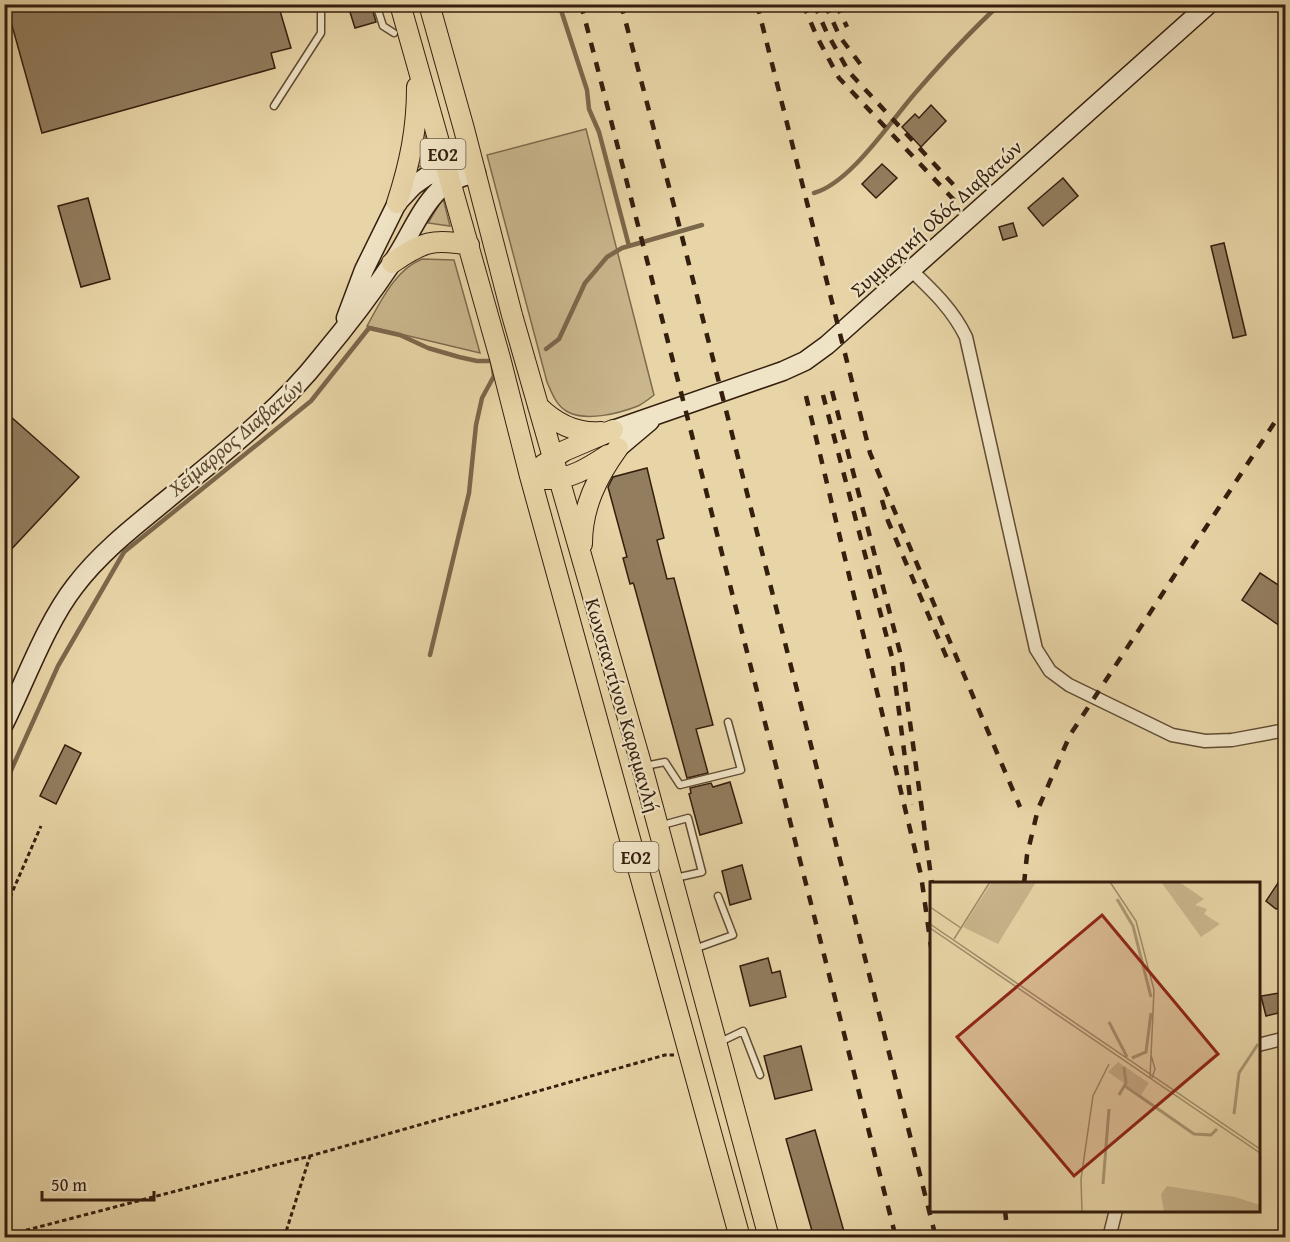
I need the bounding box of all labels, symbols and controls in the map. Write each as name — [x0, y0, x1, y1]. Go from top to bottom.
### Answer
street label: Συμμαχική Οδός Διαβατών — [843, 133, 1029, 303]
road number: ΕΟ2 — [420, 139, 466, 169]
water label: Χείμαρρος Διαβατών — [160, 370, 311, 504]
street label: Κωνσταντίνου Καραμανλή — [579, 594, 667, 816]
road number: ΕΟ2 — [614, 842, 658, 872]
inset map — [930, 882, 1260, 1212]
scale bar — [42, 1164, 154, 1202]
text: 50 m — [51, 1171, 87, 1198]

